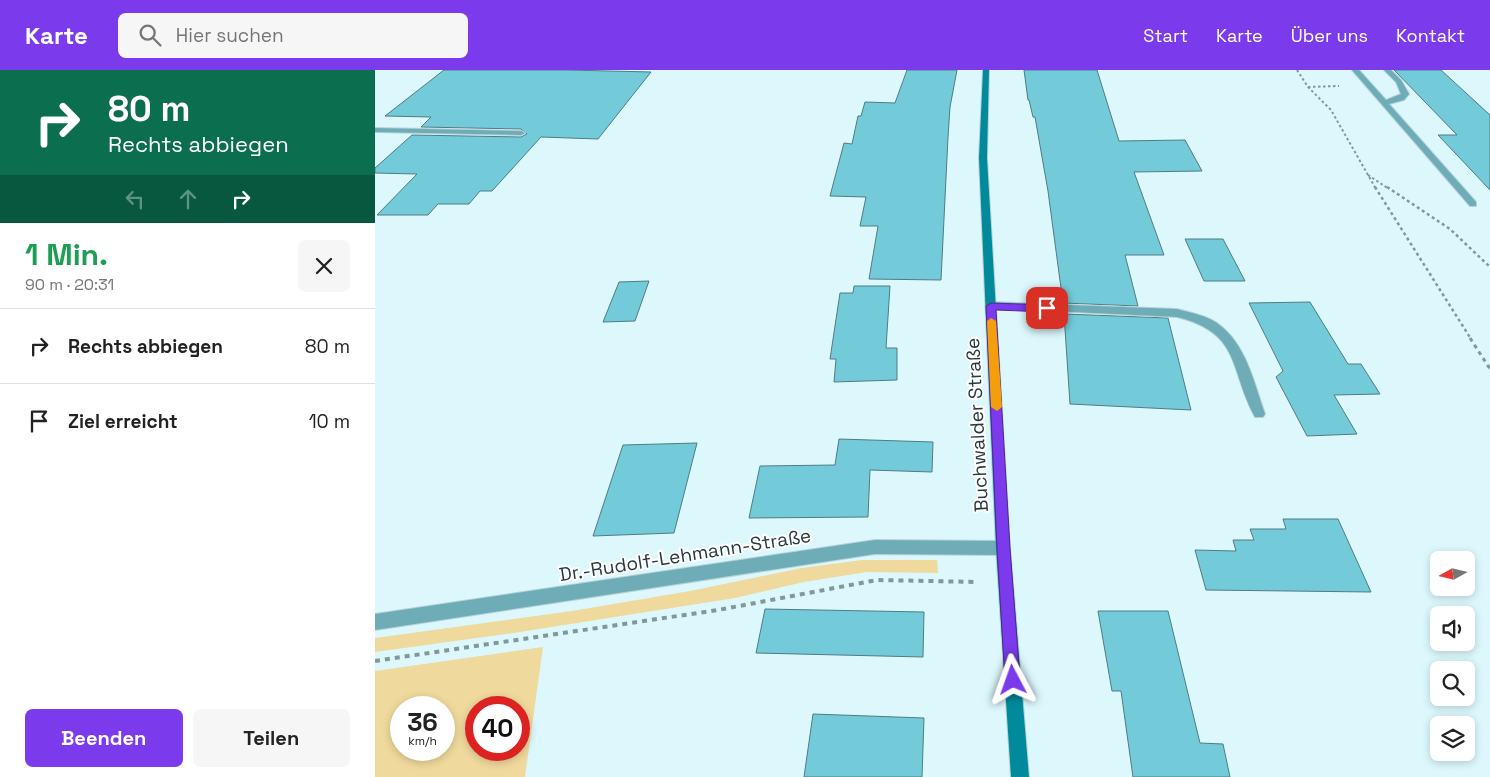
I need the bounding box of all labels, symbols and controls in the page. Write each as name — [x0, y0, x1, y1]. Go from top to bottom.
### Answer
search box — [118, 13, 468, 58]
text: Karte — [25, 20, 88, 51]
icon: search — [136, 21, 164, 49]
text: Hier suchen — [176, 23, 284, 48]
text: Start — [1143, 24, 1188, 47]
text: Karte — [1216, 24, 1263, 47]
text: Über uns — [1291, 24, 1368, 47]
text: Kontakt — [1396, 24, 1465, 47]
text: 80 m — [108, 87, 190, 131]
icon: right — [25, 90, 90, 155]
text: Rechts abbiegen — [108, 130, 289, 158]
icon: left — [121, 185, 149, 213]
icon: ahead — [174, 185, 202, 213]
icon: right — [227, 185, 255, 213]
text: 1 Min. — [25, 235, 108, 274]
button: close — [298, 240, 350, 292]
text: 90 m · 20:31 — [25, 274, 114, 295]
pin — [1026, 287, 1068, 329]
icon: arrive — [1033, 294, 1061, 322]
icon: right — [25, 332, 53, 360]
text: Rechts abbiegen — [68, 334, 223, 359]
text: 80 m — [305, 334, 350, 359]
street label: Buchwalder Straße — [960, 337, 994, 513]
icon: arrive — [25, 407, 53, 435]
text: Ziel erreicht — [68, 409, 178, 434]
text: 10 m — [309, 409, 350, 434]
street label: Dr.-Rudolf-Lehmann-Straße — [557, 523, 813, 587]
north arrow — [1430, 551, 1475, 596]
map controls — [1430, 551, 1475, 761]
button: sound — [1430, 606, 1475, 651]
position arrow — [986, 653, 1038, 705]
button: search — [1430, 661, 1475, 706]
speed limit sign: 40 — [465, 696, 530, 761]
text: 36 — [407, 706, 438, 738]
button: Beenden — [25, 709, 183, 767]
button: Teilen — [193, 709, 350, 767]
button: layers — [1430, 716, 1475, 761]
text: km/h — [408, 733, 437, 749]

